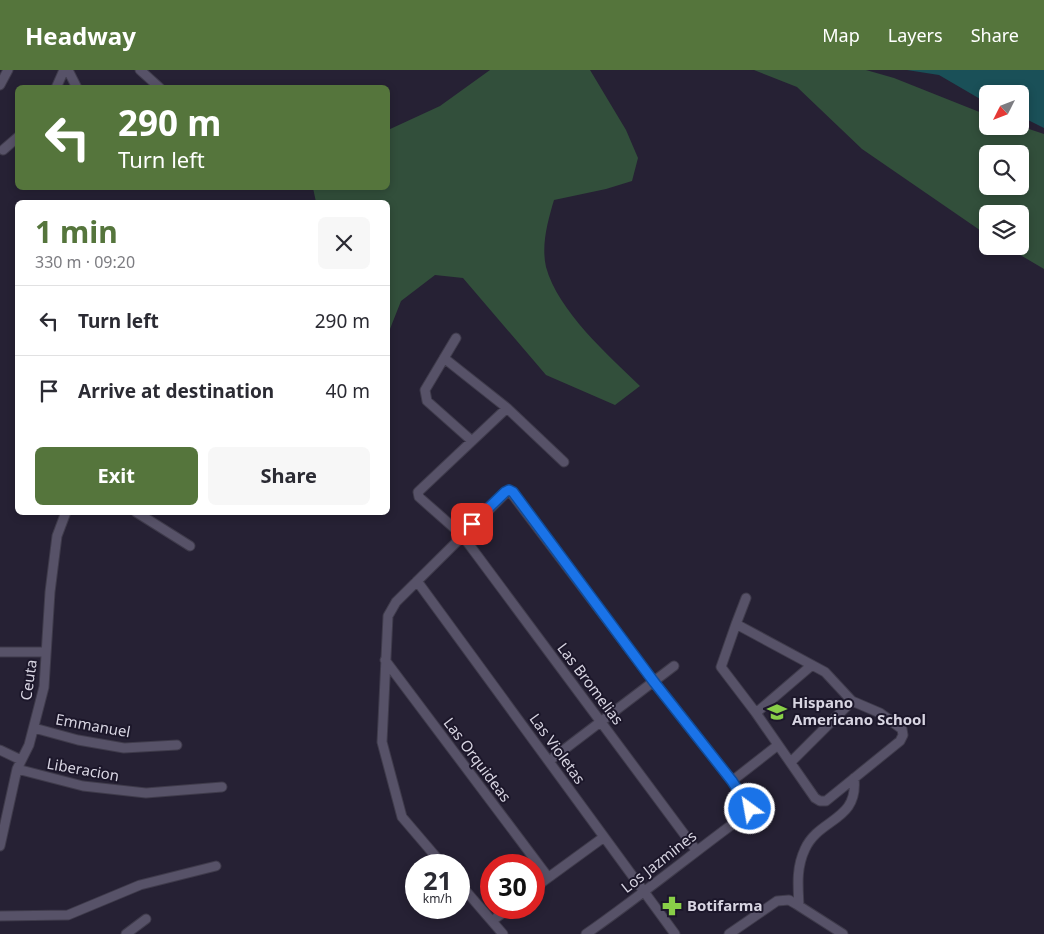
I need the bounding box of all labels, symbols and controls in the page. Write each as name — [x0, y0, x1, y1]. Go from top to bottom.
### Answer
text: Headway — [25, 19, 136, 52]
text: Map — [822, 23, 860, 47]
text: Layers — [888, 23, 943, 47]
text: Share — [971, 23, 1019, 47]
north arrow — [979, 85, 1029, 135]
map controls — [979, 85, 1029, 255]
text: 290 m — [118, 99, 221, 146]
icon: left — [35, 105, 100, 170]
text: Turn left — [118, 144, 205, 174]
button: search — [979, 145, 1029, 195]
button: layers — [979, 205, 1029, 255]
text: 1 min — [35, 211, 118, 252]
button: close — [318, 217, 370, 269]
text: 330 m · 09:20 — [35, 251, 135, 273]
icon: left — [35, 307, 63, 335]
text: Turn left — [78, 308, 159, 334]
text: 290 m — [315, 308, 370, 334]
icon: arrive — [35, 377, 63, 405]
text: Arrive at destination — [78, 378, 274, 404]
text: 40 m — [326, 378, 370, 404]
button: Exit — [35, 447, 198, 505]
button: Share — [208, 447, 370, 505]
pin — [451, 503, 493, 545]
icon: arrive — [458, 510, 486, 538]
street label: Las Bromelias — [553, 638, 628, 729]
street label: Ceuta — [15, 658, 41, 702]
place label: Hispano Americano School — [792, 692, 926, 729]
school or university icon: Hispano Americano School — [766, 701, 788, 723]
street label: Emmanuel — [54, 709, 132, 741]
street label: Las Violetas — [525, 709, 590, 788]
street label: Las Orquideas — [440, 713, 516, 806]
street label: Liberacion — [45, 753, 121, 785]
position arrow — [723, 782, 775, 834]
street label: Los Jazmines — [617, 826, 700, 897]
speed limit sign: 30 — [480, 854, 545, 919]
text: 21 — [423, 863, 452, 897]
text: km/h — [423, 890, 452, 907]
pharmacy icon: Botifarma — [661, 895, 683, 917]
place label: Botifarma — [687, 895, 762, 915]

